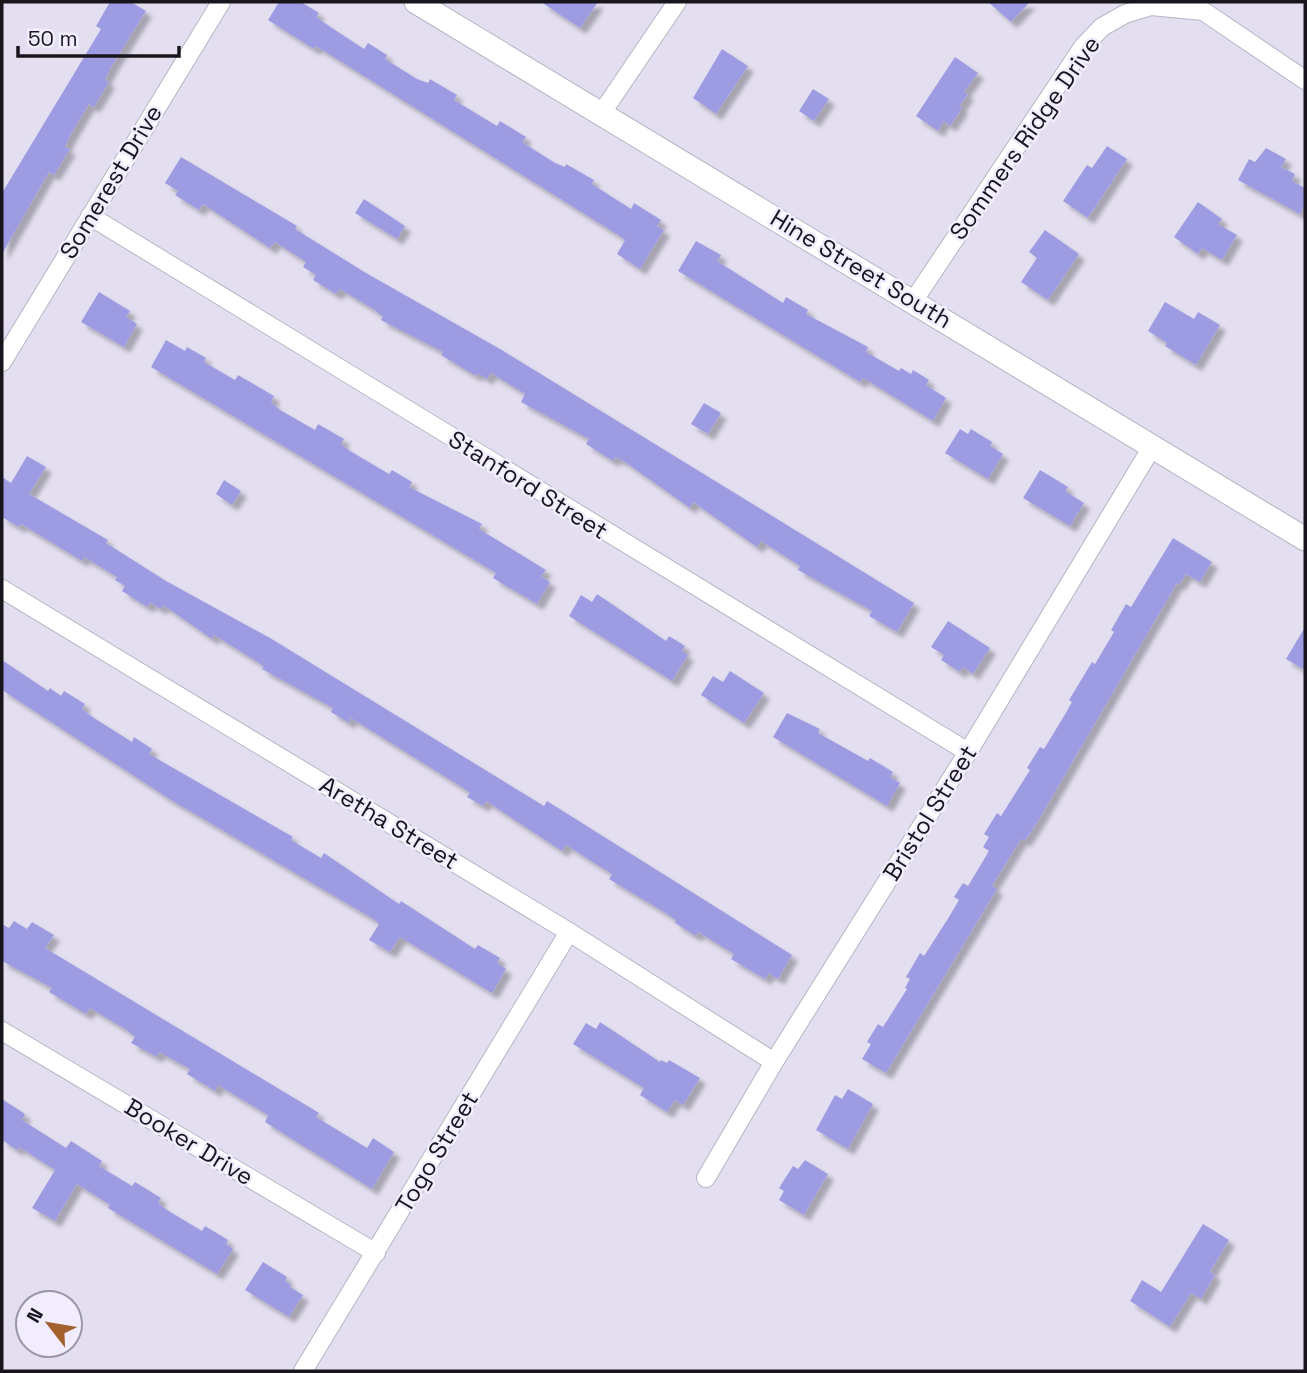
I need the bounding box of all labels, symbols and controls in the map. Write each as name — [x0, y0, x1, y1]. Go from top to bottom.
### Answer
scale bar — [18, 14, 178, 58]
text: 50 m — [28, 25, 78, 52]
street label: Sommers Ridge Drive — [942, 30, 1107, 246]
street label: Somerest Drive — [52, 99, 169, 264]
street label: Hine Street South — [765, 202, 958, 335]
street label: Stanford Street — [443, 423, 614, 546]
street label: Bristol Street — [876, 739, 984, 886]
street label: Aretha Street — [314, 769, 464, 876]
street label: Togo Street — [388, 1085, 485, 1218]
street label: Booker Drive — [119, 1091, 259, 1192]
north arrow — [14, 1289, 84, 1359]
text: N — [21, 1304, 49, 1327]

